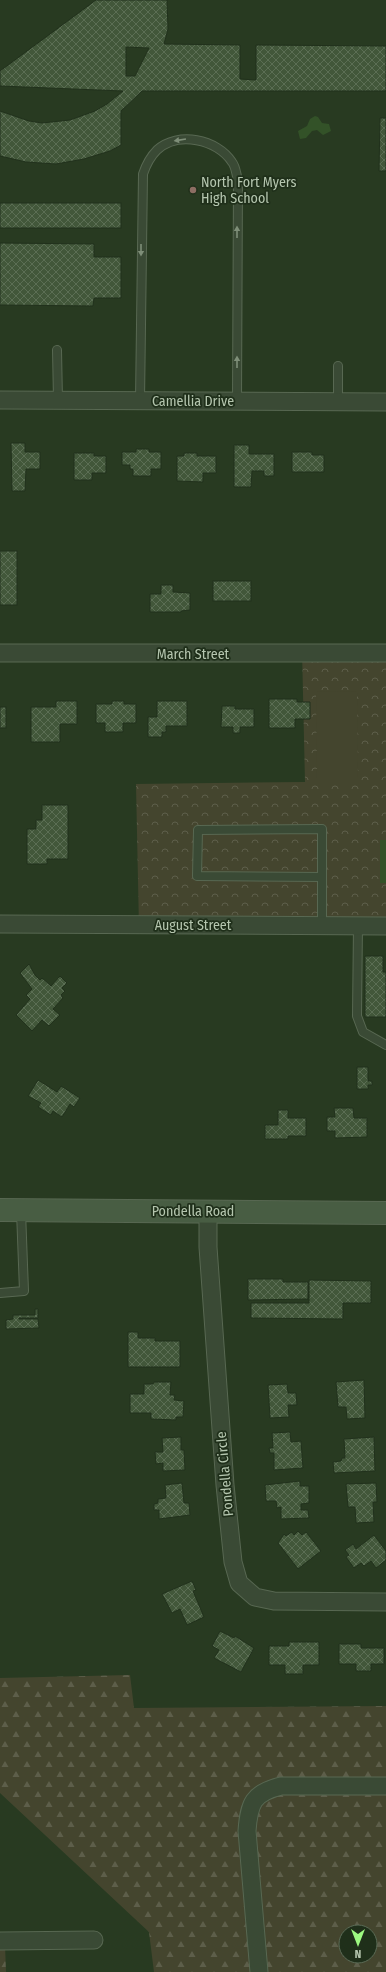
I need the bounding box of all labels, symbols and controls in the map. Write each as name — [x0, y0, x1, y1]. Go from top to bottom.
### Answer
one-way arrow — [174, 137, 186, 143]
place label: North Fort Myers High School — [201, 174, 297, 207]
marker: North Fort Myers High School — [188, 185, 198, 195]
one-way arrow — [234, 225, 240, 238]
one-way arrow — [138, 244, 144, 257]
one-way arrow — [234, 355, 240, 368]
street label: Camellia Drive — [152, 393, 234, 410]
street label: March Street — [157, 646, 230, 663]
street label: August Street — [155, 917, 232, 934]
street label: Pondella Road — [152, 1203, 234, 1220]
street label: Pondella Circle — [213, 1431, 237, 1517]
north arrow — [338, 1924, 378, 1964]
text: N — [355, 1947, 361, 1960]

